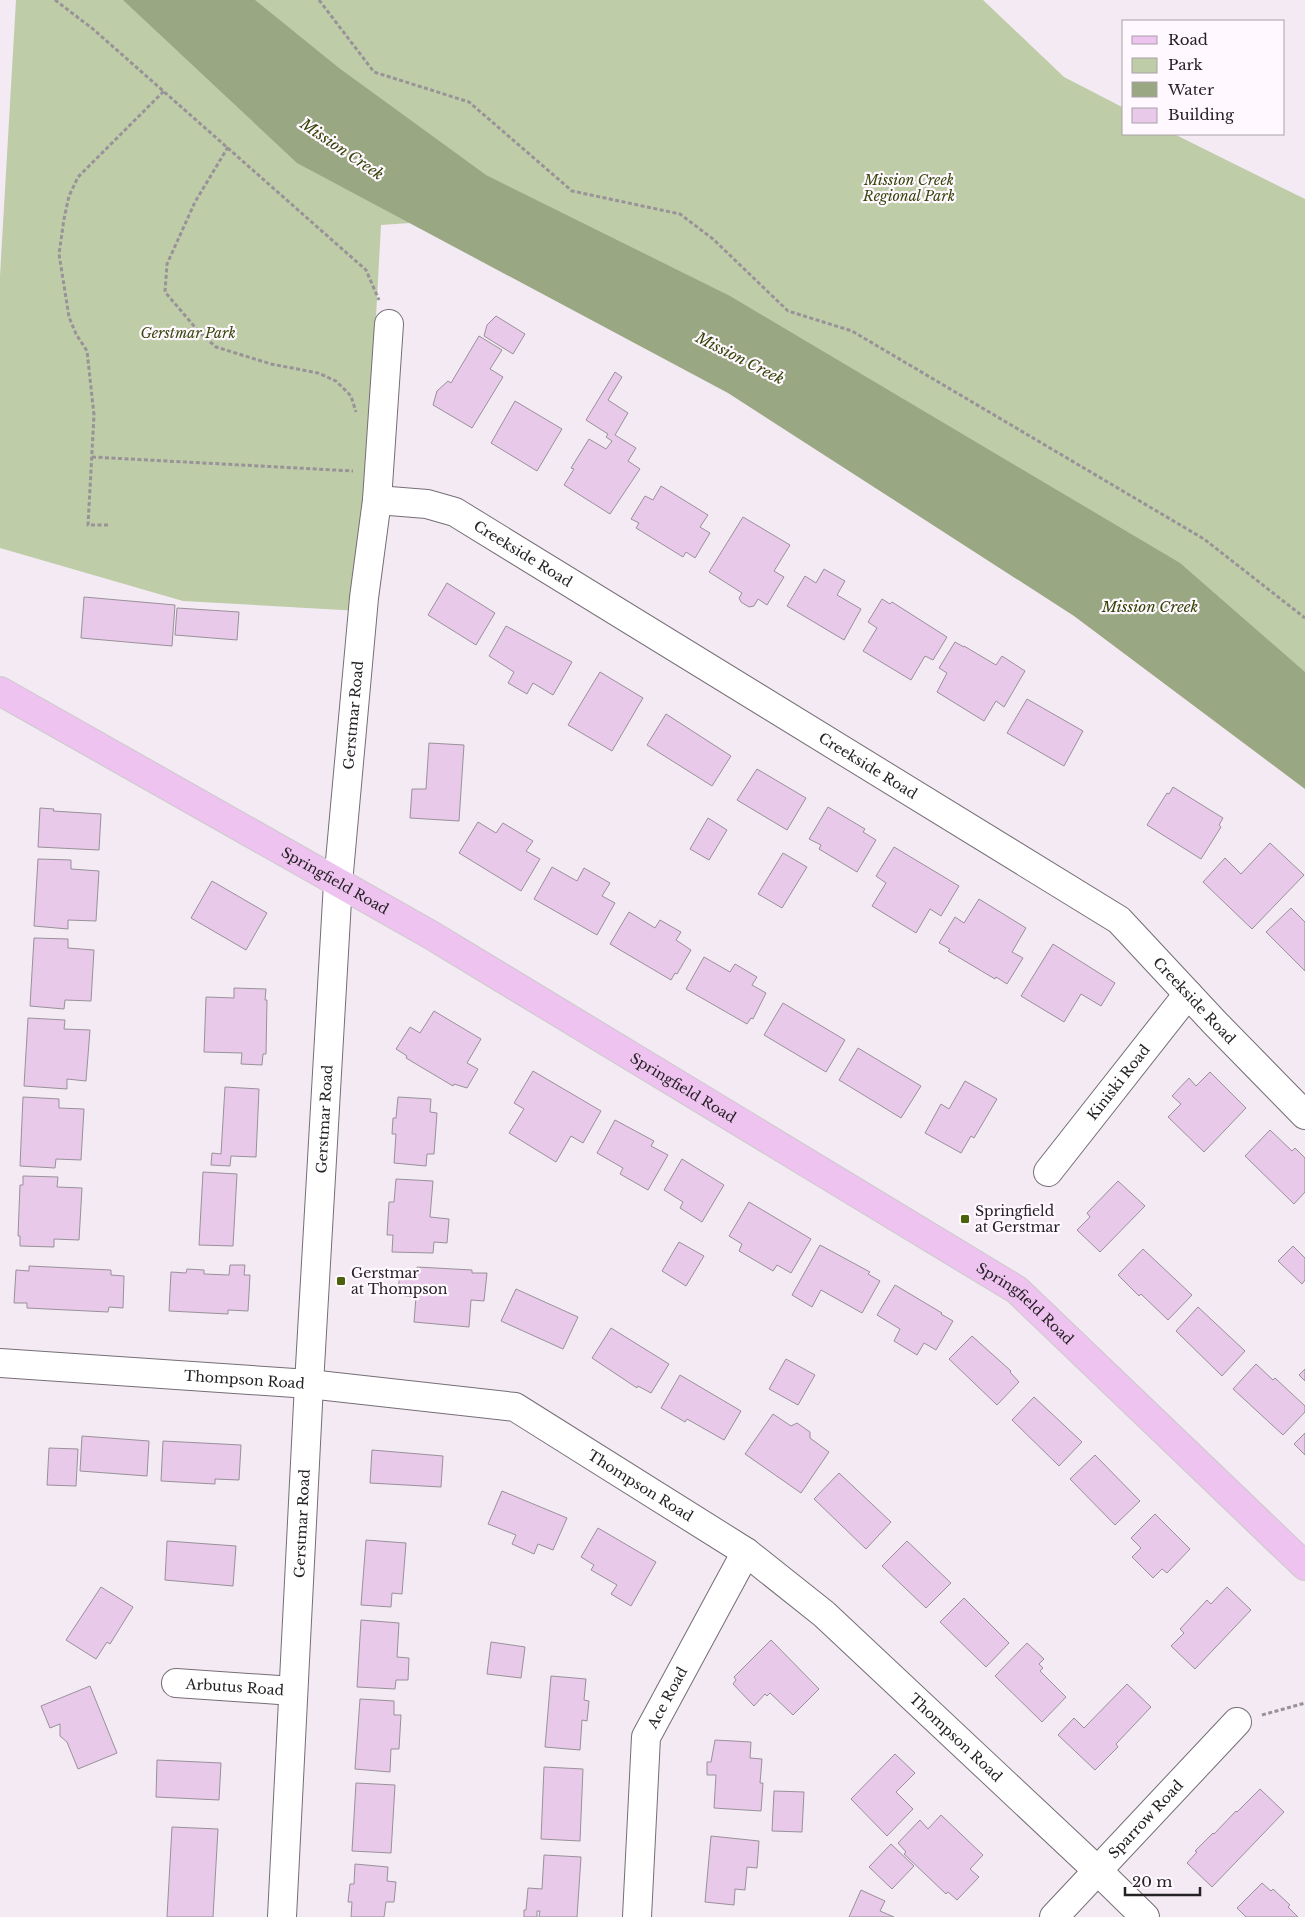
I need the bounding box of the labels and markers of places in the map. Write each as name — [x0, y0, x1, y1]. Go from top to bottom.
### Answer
place label: Springfield at Gerstmar — [975, 1202, 1060, 1236]
marker: Springfield at Gerstmar — [959, 1213, 971, 1225]
place label: Gerstmar at Thompson — [351, 1264, 448, 1298]
marker: Gerstmar at Thompson — [335, 1275, 347, 1287]

